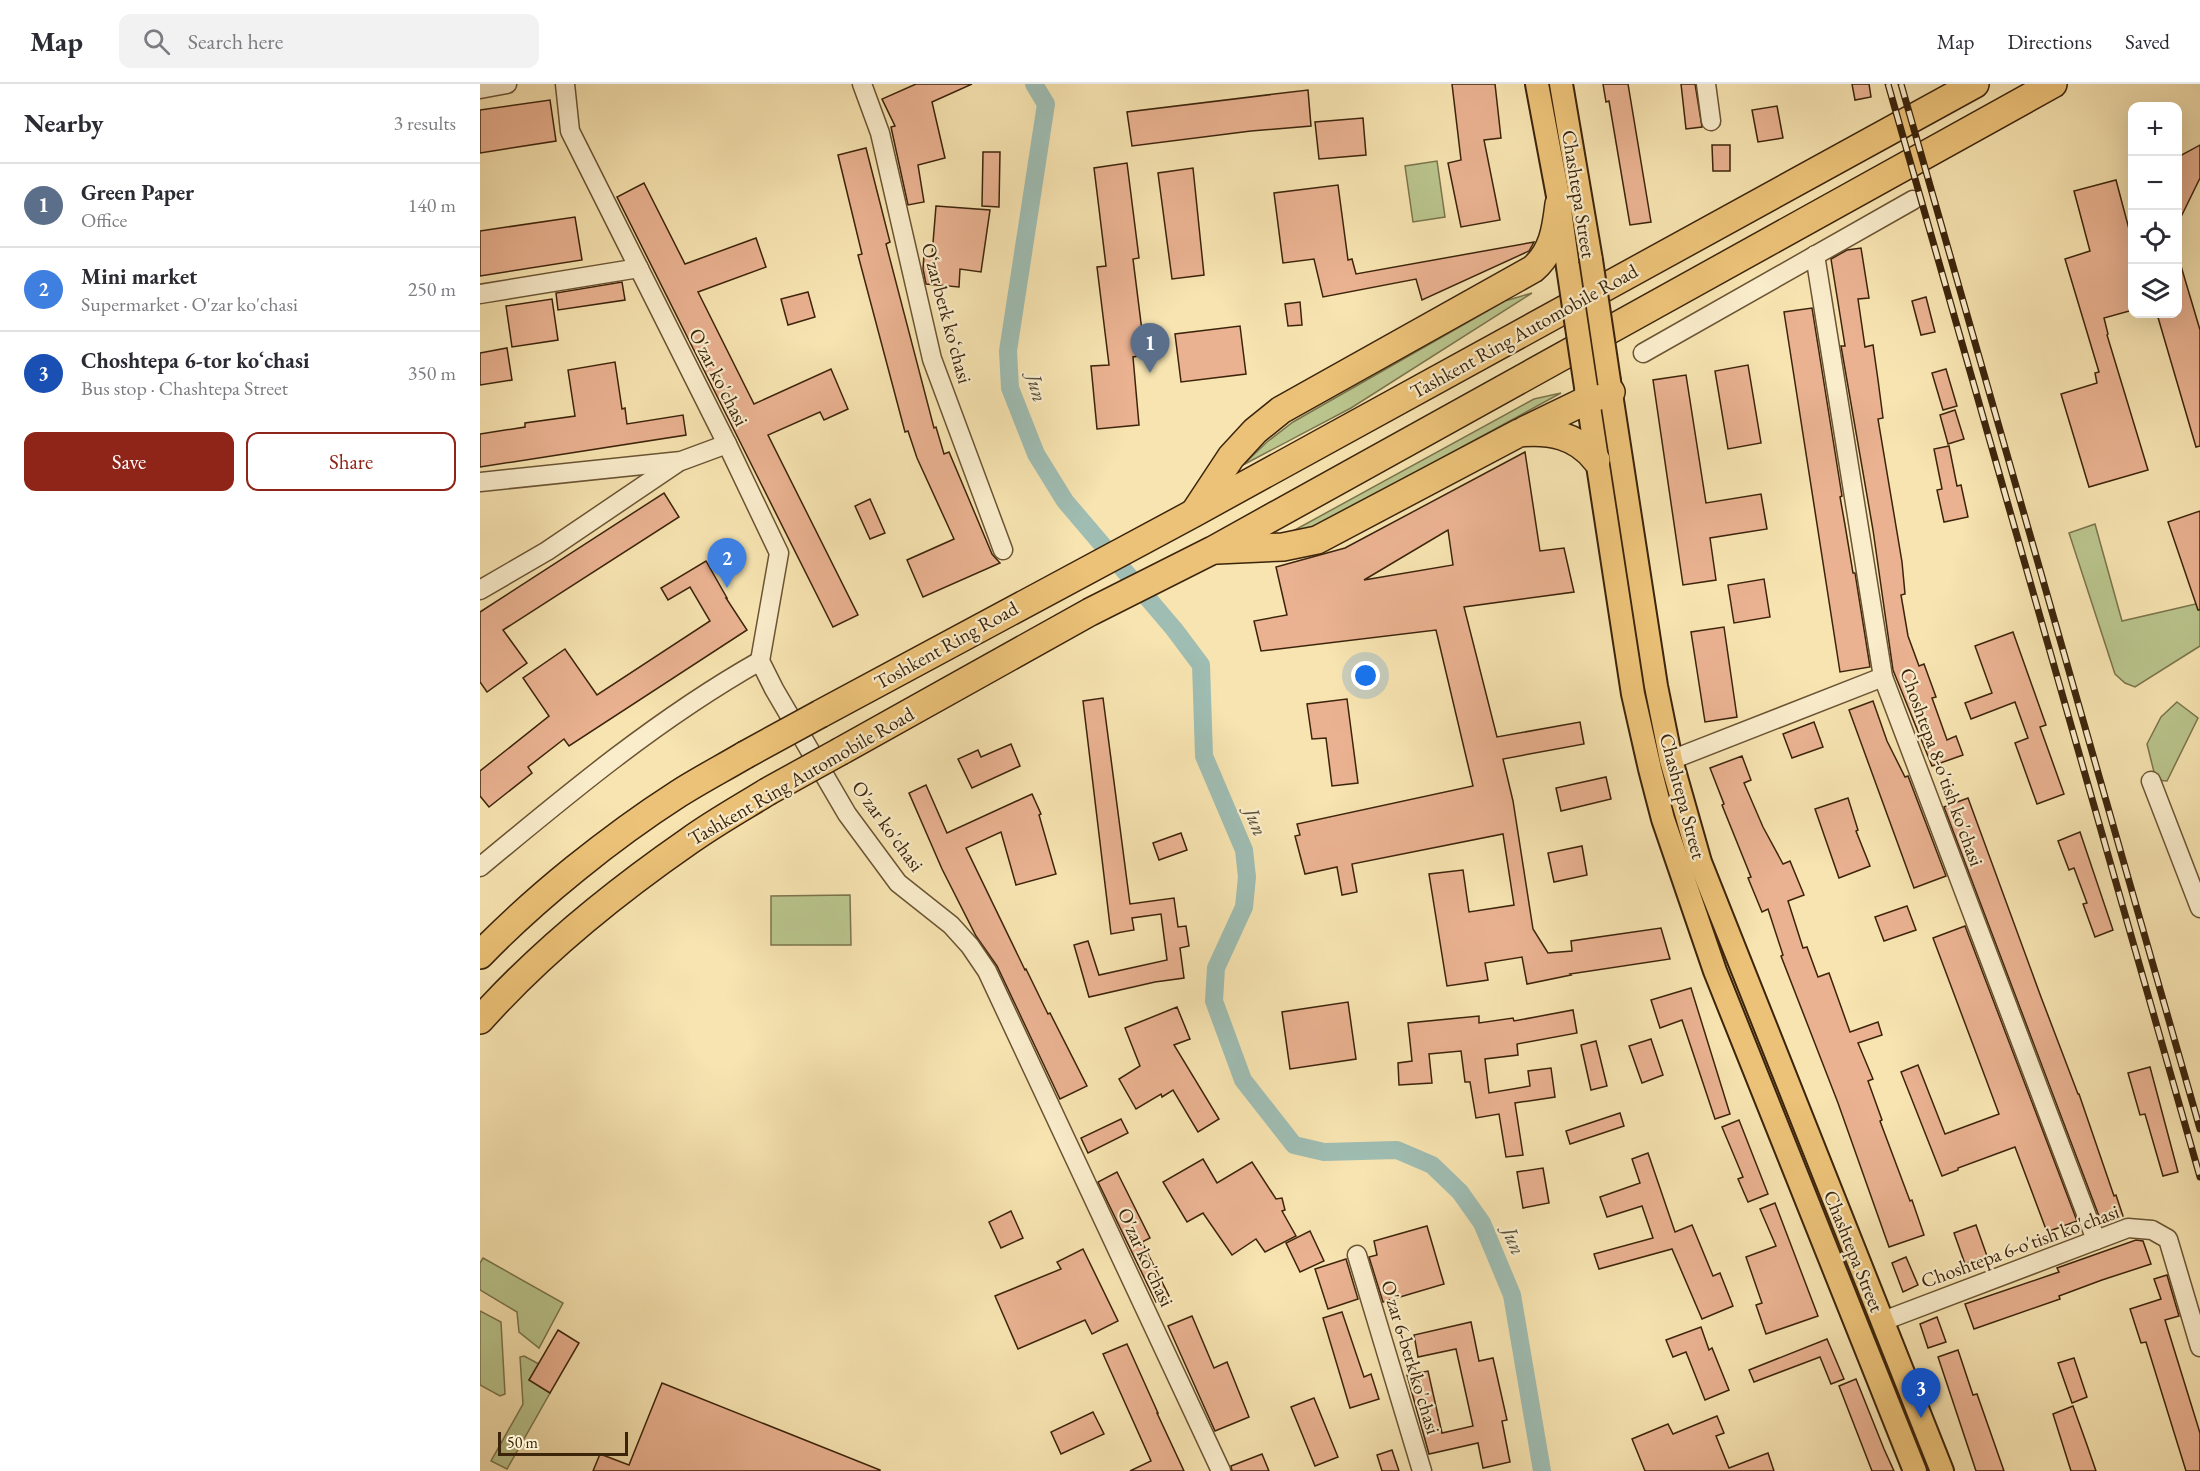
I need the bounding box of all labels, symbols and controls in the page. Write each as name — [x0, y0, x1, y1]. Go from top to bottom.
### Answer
search box — [119, 14, 539, 68]
text: Map — [30, 23, 83, 59]
icon: search — [140, 25, 173, 58]
text: Search here — [188, 27, 283, 56]
text: Map — [1937, 28, 1974, 55]
text: Directions — [2007, 28, 2092, 55]
text: Saved — [2125, 28, 2170, 55]
map controls — [2128, 102, 2182, 318]
button: + — [2128, 102, 2182, 156]
text: Nearby — [24, 106, 104, 140]
text: 3 results — [393, 110, 456, 136]
street label: Chashtepa Street — [1556, 128, 1602, 261]
button: − — [2128, 156, 2182, 210]
text: Green Paper — [81, 178, 194, 207]
text: 1 — [38, 192, 49, 218]
text: 140 m — [408, 192, 456, 218]
text: Office — [81, 207, 127, 233]
button: locate — [2128, 210, 2182, 264]
street label: Oʻzar berk koʻchasi — [916, 240, 978, 386]
street label: Tashkent Ring Automobile Road — [1406, 257, 1643, 404]
text: Mini market — [81, 262, 197, 291]
button: layers — [2128, 264, 2182, 318]
text: 2 — [38, 276, 49, 302]
text: 250 m — [408, 276, 456, 302]
text: Supermarket · O'zar ko'chasi — [81, 291, 298, 317]
street label: O'zar ko'chasi — [683, 324, 755, 430]
pin: 1 — [1130, 324, 1170, 373]
text: Choshtepa 6-tor koʻchasi — [81, 346, 309, 375]
text: 3 — [38, 360, 49, 386]
text: 350 m — [408, 360, 456, 386]
water label: Jun — [1020, 367, 1054, 405]
text: Bus stop · Chashtepa Street — [81, 375, 288, 401]
button: Save — [24, 432, 234, 491]
button: Share — [246, 432, 456, 491]
pin: 2 — [708, 538, 746, 588]
street label: Toshkent Ring Road — [870, 594, 1023, 695]
your location — [1351, 661, 1380, 690]
street label: Choshtepa 8-o'tish ko'chasi — [1894, 664, 1990, 870]
street label: Tashkent Ring Automobile Road — [684, 700, 919, 851]
street label: Chashtepa Street — [1654, 730, 1712, 862]
street label: O'zar ko'chasi — [846, 775, 930, 877]
water label: Jun — [1237, 800, 1274, 840]
street label: Chashtepa Street — [1818, 1186, 1891, 1316]
street label: Choshtepa 6-o'tish ko'chasi — [1917, 1198, 2123, 1294]
street label: O'zar ko'chasi — [1112, 1203, 1180, 1311]
water label: Jun — [1495, 1219, 1532, 1259]
street label: O'zar 6-berk ko'chasi — [1375, 1277, 1447, 1437]
pin: 3 — [1902, 1368, 1940, 1418]
scale bar — [498, 1429, 628, 1456]
text: 50 m — [507, 1432, 538, 1453]

